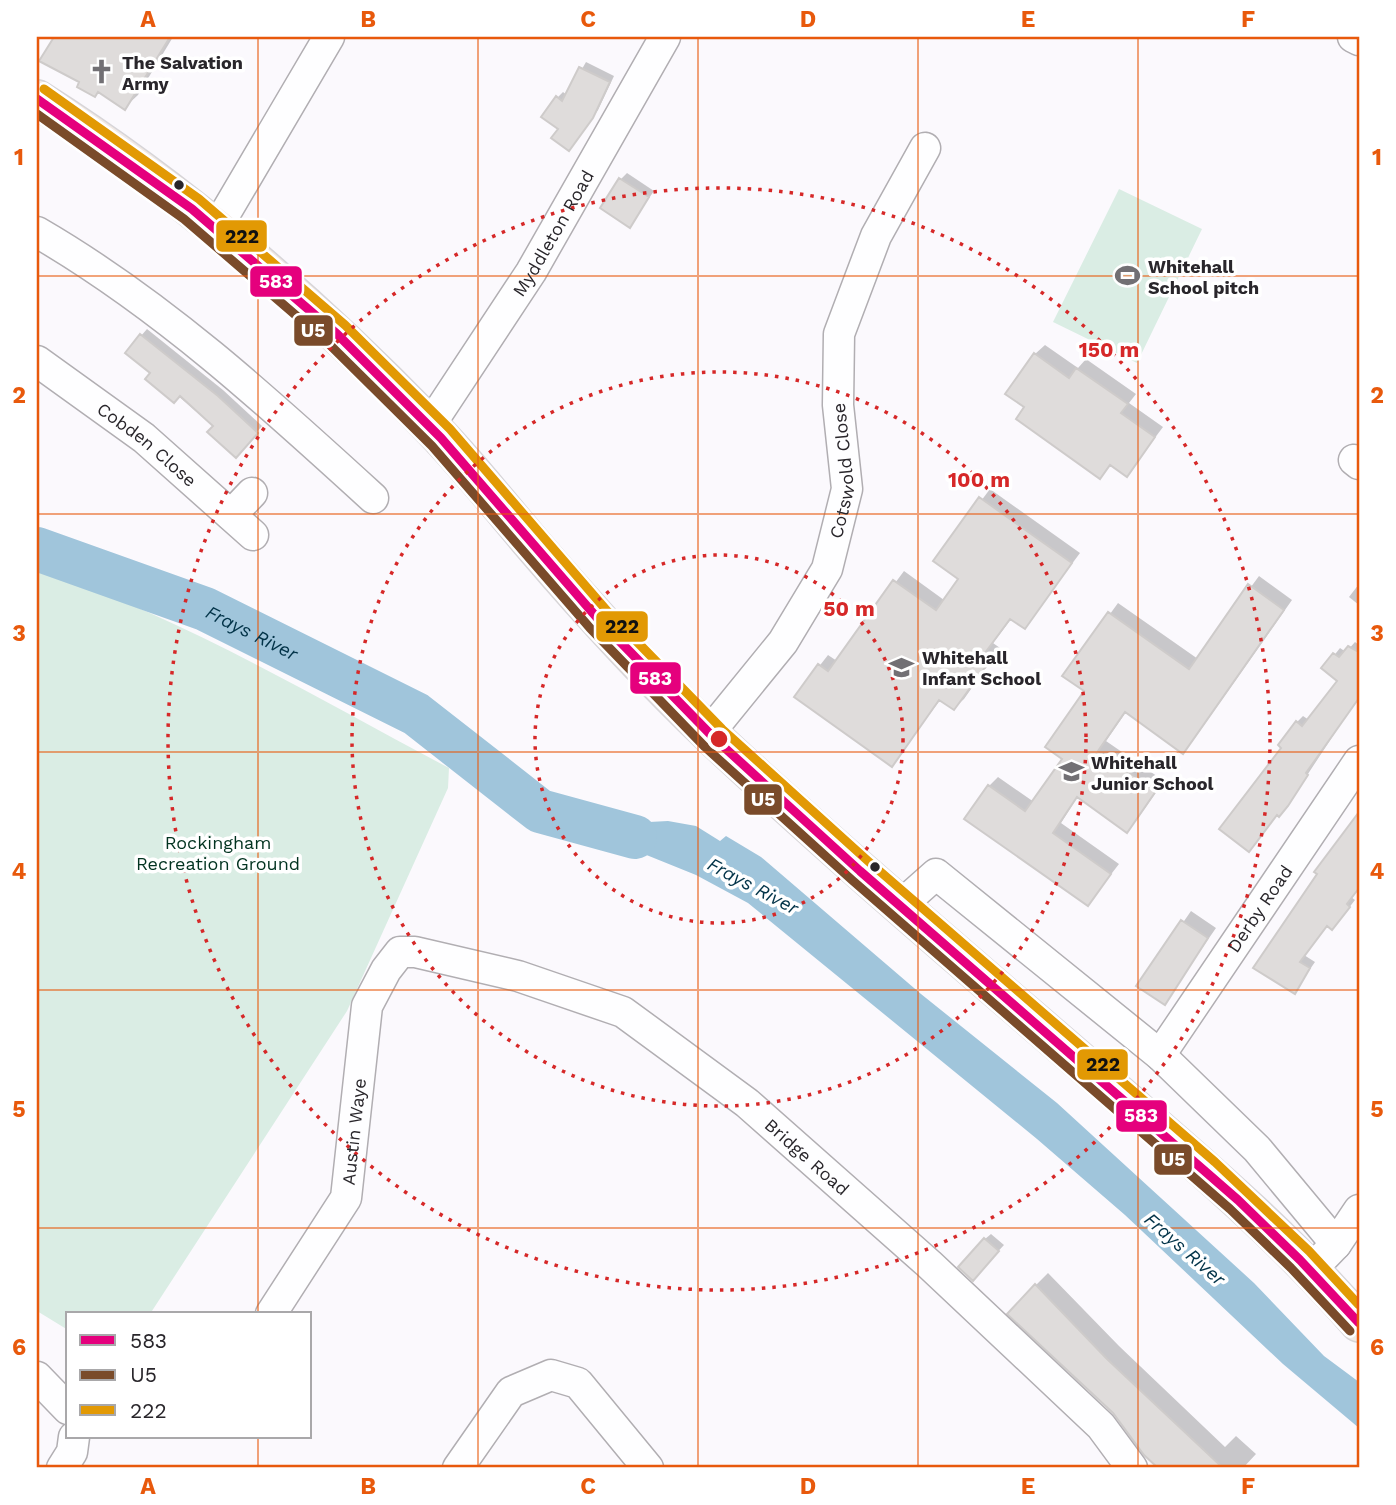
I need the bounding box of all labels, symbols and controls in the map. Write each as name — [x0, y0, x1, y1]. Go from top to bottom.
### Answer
text: A — [140, 6, 156, 33]
text: B — [360, 6, 376, 33]
text: C — [580, 6, 596, 33]
text: D — [800, 6, 816, 33]
text: E — [1021, 6, 1035, 33]
text: F — [1241, 6, 1255, 33]
place label: The Salvation Army — [122, 52, 243, 94]
church icon: The Salvation Army — [88, 58, 116, 86]
text: 1 — [14, 144, 24, 171]
text: 1 — [1372, 144, 1382, 171]
street label: Myddleton Road — [508, 166, 598, 300]
unlabelled marker — [172, 178, 186, 192]
line badge: 222 — [215, 219, 268, 253]
text: 222 — [225, 225, 259, 248]
place label: Whitehall School pitch — [1148, 256, 1259, 298]
sports icon: Whitehall School pitch — [1114, 262, 1142, 290]
line badge: 583 — [249, 265, 303, 298]
text: 583 — [259, 270, 293, 293]
line badge: U5 — [293, 314, 334, 347]
text: U5 — [301, 319, 325, 342]
text: 150 m — [1079, 337, 1139, 362]
text: 2 — [12, 382, 26, 409]
text: 2 — [1370, 382, 1384, 409]
street label: Cobden Close — [93, 397, 201, 491]
street label: Cotswold Close — [825, 402, 858, 540]
text: 100 m — [948, 467, 1010, 492]
text: 50 m — [823, 596, 875, 621]
water label: Frays River — [202, 600, 303, 665]
line badge: 222 — [595, 610, 649, 643]
text: 222 — [605, 615, 639, 638]
text: 3 — [12, 620, 26, 647]
text: 3 — [1370, 620, 1384, 647]
place label: Whitehall Infant School — [922, 647, 1041, 689]
school or university icon: Whitehall Infant School — [888, 653, 916, 681]
line badge: 583 — [629, 661, 682, 695]
text: 583 — [638, 667, 672, 690]
centre of rings — [707, 727, 731, 751]
place label: Whitehall Junior School — [1091, 752, 1214, 794]
school or university icon: Whitehall Junior School — [1057, 758, 1085, 786]
line badge: U5 — [743, 783, 783, 816]
text: U5 — [751, 788, 775, 811]
park label: Rockingham Recreation Ground — [136, 832, 300, 874]
water label: Frays River — [704, 852, 803, 920]
text: 4 — [12, 858, 27, 885]
text: 4 — [1370, 858, 1385, 885]
unlabelled marker — [868, 860, 882, 874]
street label: Derby Road — [1222, 861, 1296, 956]
line badge: 222 — [1076, 1048, 1129, 1081]
text: 222 — [1086, 1053, 1120, 1076]
street label: Austin Waye — [337, 1077, 370, 1186]
text: 5 — [12, 1096, 26, 1123]
text: 5 — [1370, 1096, 1384, 1123]
line badge: 583 — [1115, 1099, 1168, 1133]
text: 583 — [1124, 1104, 1158, 1127]
street label: Bridge Road — [761, 1114, 854, 1199]
line badge: U5 — [1153, 1143, 1193, 1176]
text: U5 — [1161, 1148, 1185, 1171]
water label: Frays River — [1140, 1208, 1231, 1291]
legend — [66, 1312, 312, 1438]
text: 583 — [130, 1328, 167, 1353]
text: 6 — [12, 1334, 26, 1361]
text: 6 — [1370, 1334, 1384, 1361]
text: U5 — [130, 1362, 157, 1387]
text: 222 — [130, 1398, 167, 1423]
text: A — [140, 1473, 156, 1500]
text: B — [360, 1473, 376, 1500]
text: C — [580, 1473, 596, 1500]
text: D — [800, 1473, 816, 1500]
text: E — [1021, 1473, 1035, 1500]
text: F — [1241, 1473, 1255, 1500]

